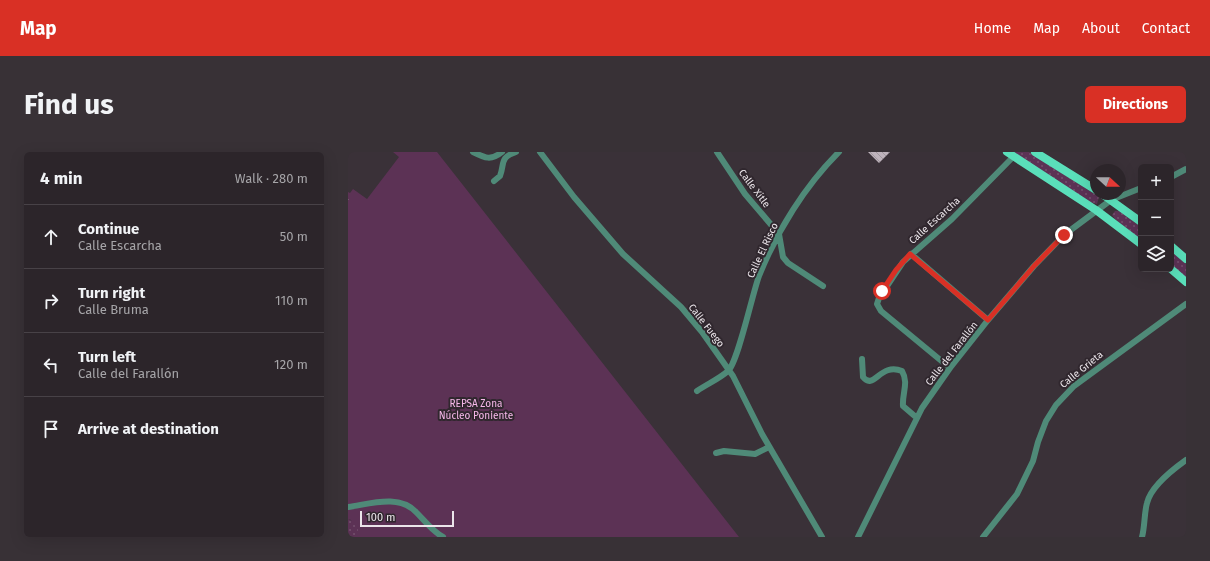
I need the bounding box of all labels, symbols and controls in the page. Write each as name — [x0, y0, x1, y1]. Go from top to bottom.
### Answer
text: Map — [20, 17, 57, 40]
text: Home — [974, 20, 1011, 37]
text: Map — [1033, 20, 1060, 37]
text: About — [1082, 20, 1120, 37]
text: Contact — [1142, 20, 1190, 37]
button: Directions — [1085, 86, 1186, 123]
text: Find us — [24, 88, 114, 121]
north arrow — [1090, 164, 1126, 200]
map controls — [1138, 164, 1174, 272]
button: + — [1138, 164, 1174, 200]
street label: Calle Xitle — [736, 167, 772, 210]
text: 4 min — [40, 168, 83, 189]
text: Walk · 280 m — [235, 171, 308, 186]
street label: Calle Escarcha — [907, 195, 963, 247]
button: − — [1138, 200, 1174, 236]
text: Continue — [78, 220, 139, 238]
street label: Calle El Risco — [745, 221, 781, 280]
icon: ahead — [40, 226, 62, 248]
route end — [1055, 226, 1073, 244]
text: 50 m — [280, 229, 308, 244]
button: layers — [1138, 236, 1174, 272]
text: Calle Escarcha — [78, 238, 162, 253]
route start — [873, 282, 891, 300]
text: Turn right — [78, 284, 145, 302]
icon: right — [40, 290, 62, 312]
text: 110 m — [275, 293, 308, 308]
text: Calle Bruma — [78, 302, 149, 317]
street label: Calle Fuego — [686, 302, 727, 350]
street label: Calle del Farallón — [923, 319, 980, 388]
text: Turn left — [78, 348, 136, 366]
street label: Calle Grieta — [1058, 349, 1106, 391]
icon: left — [40, 354, 62, 376]
text: 120 m — [274, 357, 308, 372]
text: Calle del Farallón — [78, 366, 179, 381]
park label: REPSA Zona Núcleo Poniente — [439, 398, 513, 422]
icon: arrive — [40, 418, 62, 440]
text: Arrive at destination — [78, 420, 219, 438]
scale bar — [360, 509, 454, 528]
text: 100 m — [366, 511, 395, 524]

